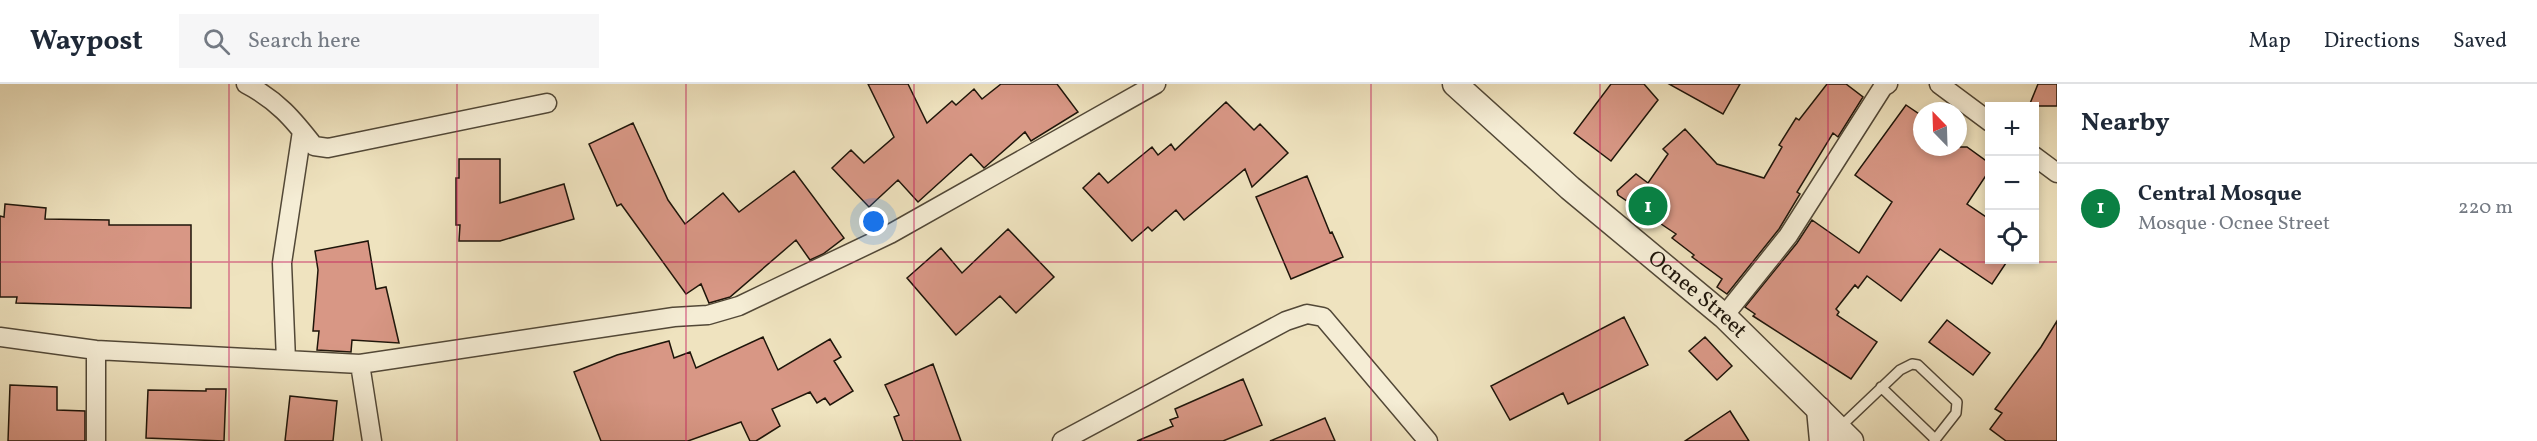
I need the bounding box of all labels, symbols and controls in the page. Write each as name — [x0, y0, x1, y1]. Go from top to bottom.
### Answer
search box — [179, 14, 599, 68]
text: Waypost — [30, 22, 143, 61]
icon: search — [200, 25, 233, 58]
text: Search here — [248, 26, 360, 57]
text: Map — [2249, 27, 2291, 56]
text: Directions — [2324, 27, 2420, 56]
text: Saved — [2453, 27, 2507, 56]
north arrow — [1913, 102, 1967, 156]
map controls — [1985, 102, 2039, 264]
button: + — [1985, 102, 2039, 156]
text: Nearby — [2081, 105, 2170, 141]
button: − — [1985, 156, 2039, 210]
text: Central Mosque — [2138, 179, 2302, 210]
pin: 1 — [1628, 184, 1668, 228]
text: 1 — [2096, 194, 2105, 222]
text: 220 m — [2458, 194, 2513, 222]
your location — [859, 207, 888, 236]
button: locate — [1985, 210, 2039, 264]
text: Mosque · Ocnee Street — [2138, 210, 2330, 238]
street label: Ocnee Street — [1641, 243, 1754, 346]

